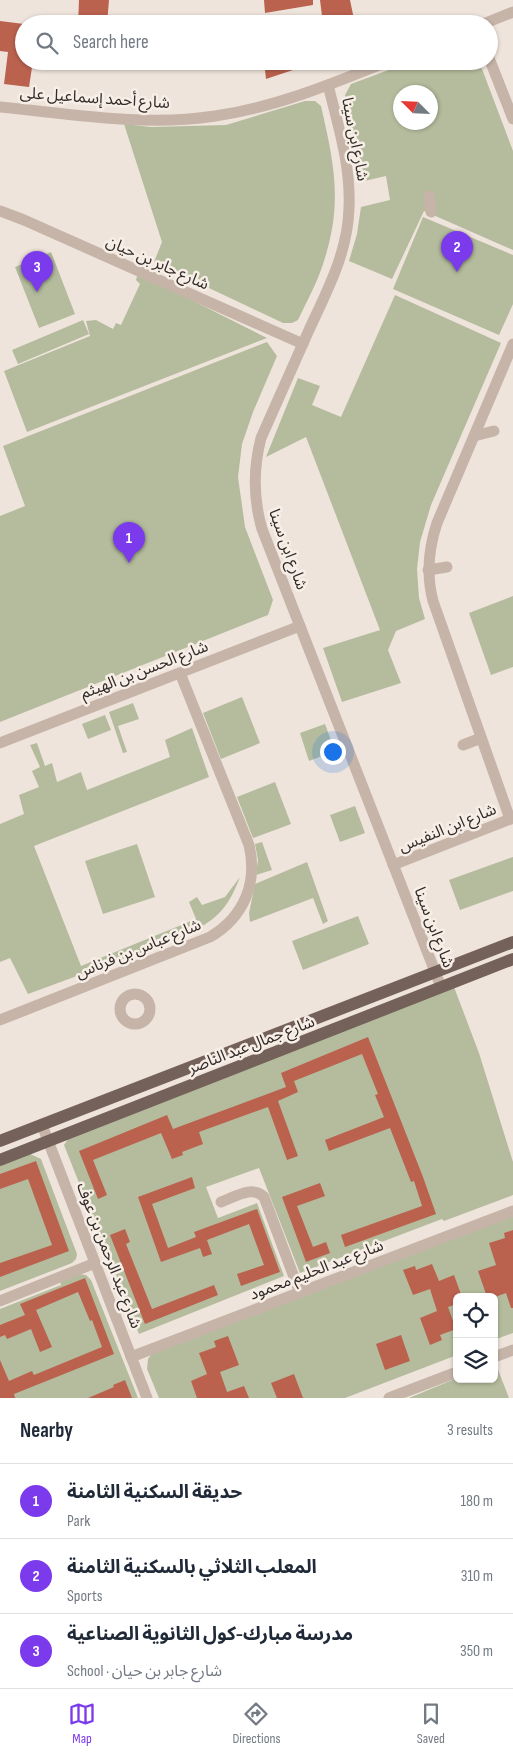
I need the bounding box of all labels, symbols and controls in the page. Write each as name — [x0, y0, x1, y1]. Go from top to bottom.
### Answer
search box — [15, 15, 498, 70]
icon: search — [33, 29, 61, 57]
text: Search here — [73, 31, 149, 54]
street label: شارع أحمد إسماعيل على — [19, 83, 171, 115]
north arrow — [393, 85, 438, 130]
street label: شارع ابن سينا — [335, 96, 372, 183]
pin: 2 — [441, 231, 473, 272]
street label: شارع جابر بن حيان — [102, 232, 212, 296]
pin: 3 — [21, 251, 53, 292]
street label: شارع ابن سينا — [262, 506, 311, 593]
pin: 1 — [113, 522, 145, 563]
street label: شارع الحسن بن الهيثم — [78, 637, 212, 705]
your location — [320, 739, 346, 765]
street label: شارع ابن النفيس — [396, 800, 500, 858]
street label: شارع ابن سينا — [408, 885, 458, 971]
street label: شارع عباس بن فرناس — [73, 916, 205, 985]
street label: شارع جمال عبد الناصر — [185, 1012, 318, 1081]
street label: شارع عبد الرحمن بن عوف — [70, 1180, 145, 1332]
street label: شارع عبد الحليم محمود — [247, 1236, 387, 1307]
map controls — [453, 1293, 498, 1383]
button: locate — [453, 1293, 498, 1338]
button: layers — [453, 1338, 498, 1383]
text: Nearby — [20, 1418, 73, 1443]
text: 3 results — [447, 1421, 493, 1440]
text: حديقة السكنية الثامنة — [67, 1481, 242, 1504]
text: 1 — [33, 1492, 39, 1511]
text: 180 m — [460, 1492, 493, 1511]
text: Park — [67, 1512, 90, 1531]
text: المعلب الثلاثي بالسكنية الثامنة — [67, 1556, 317, 1579]
text: 2 — [32, 1567, 40, 1586]
text: 310 m — [461, 1567, 493, 1586]
text: Sports — [67, 1587, 102, 1606]
text: مدرسة مبارك-كول الثانوية الصناعية — [67, 1623, 353, 1646]
text: 3 — [32, 1642, 40, 1661]
text: 350 m — [460, 1642, 493, 1661]
text: School · شارع جابر بن حيان — [67, 1662, 222, 1681]
tab: Map — [68, 1700, 96, 1747]
tab: Directions — [232, 1700, 281, 1747]
tab: Saved — [417, 1700, 445, 1747]

